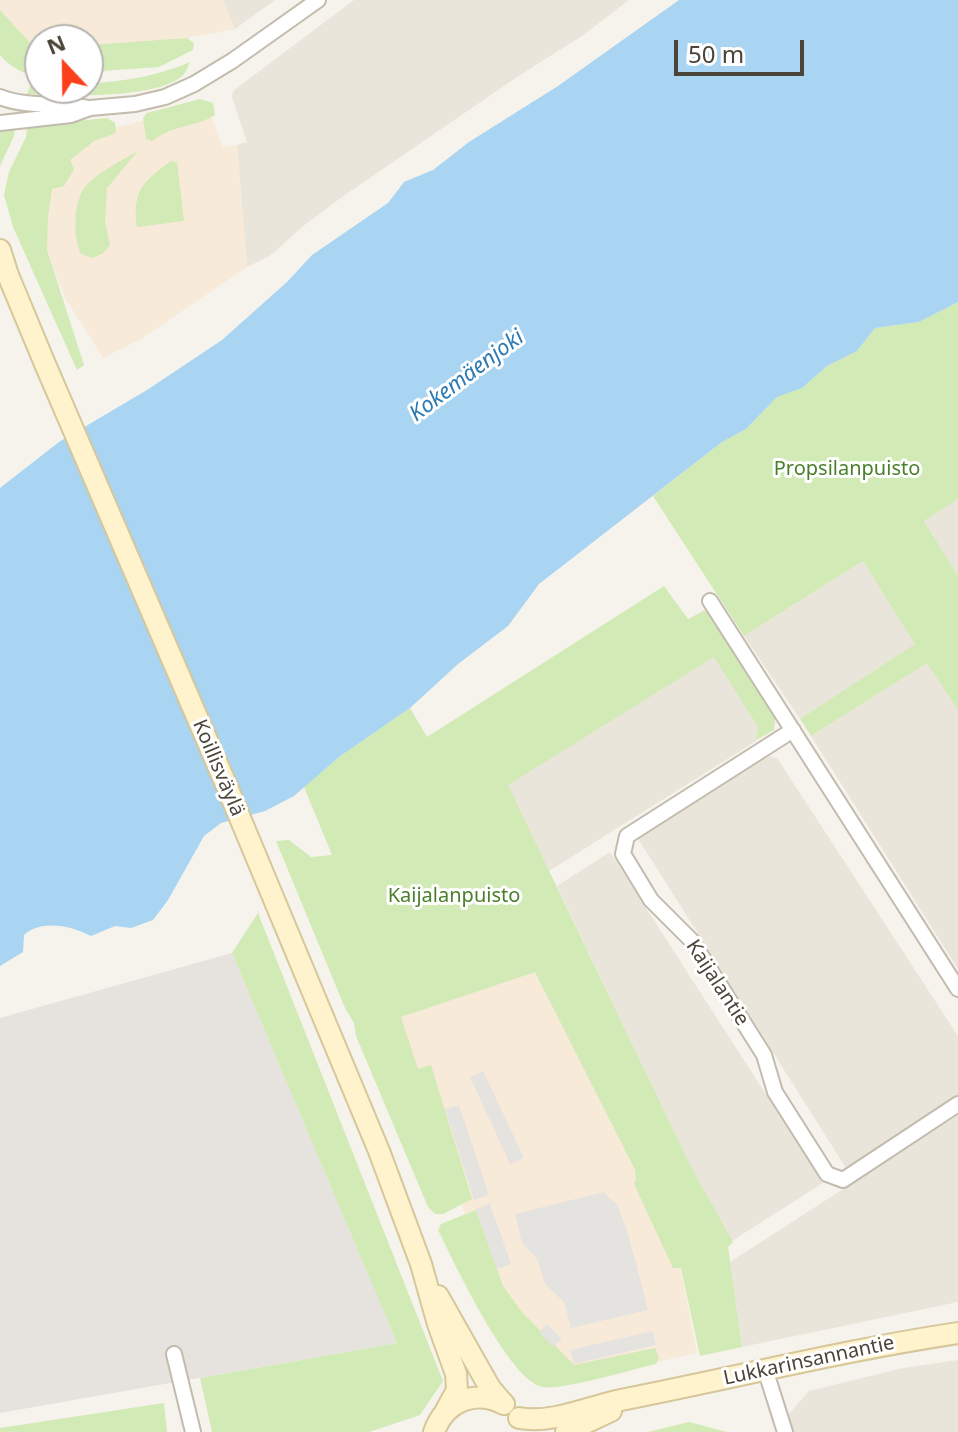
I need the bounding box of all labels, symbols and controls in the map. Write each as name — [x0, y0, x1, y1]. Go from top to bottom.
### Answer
north arrow — [24, 24, 104, 104]
scale bar — [678, 24, 808, 74]
text: N — [42, 26, 70, 61]
text: 50 m — [688, 37, 744, 70]
water label: Kokemäenjoki — [405, 324, 529, 428]
park label: Propsilanpuisto — [774, 457, 920, 481]
street label: Koillisväylä — [187, 716, 249, 820]
park label: Kaijalanpuisto — [388, 884, 520, 908]
street label: Kaijalantie — [680, 936, 754, 1030]
street label: Lukkarinsannantie — [721, 1331, 897, 1391]

